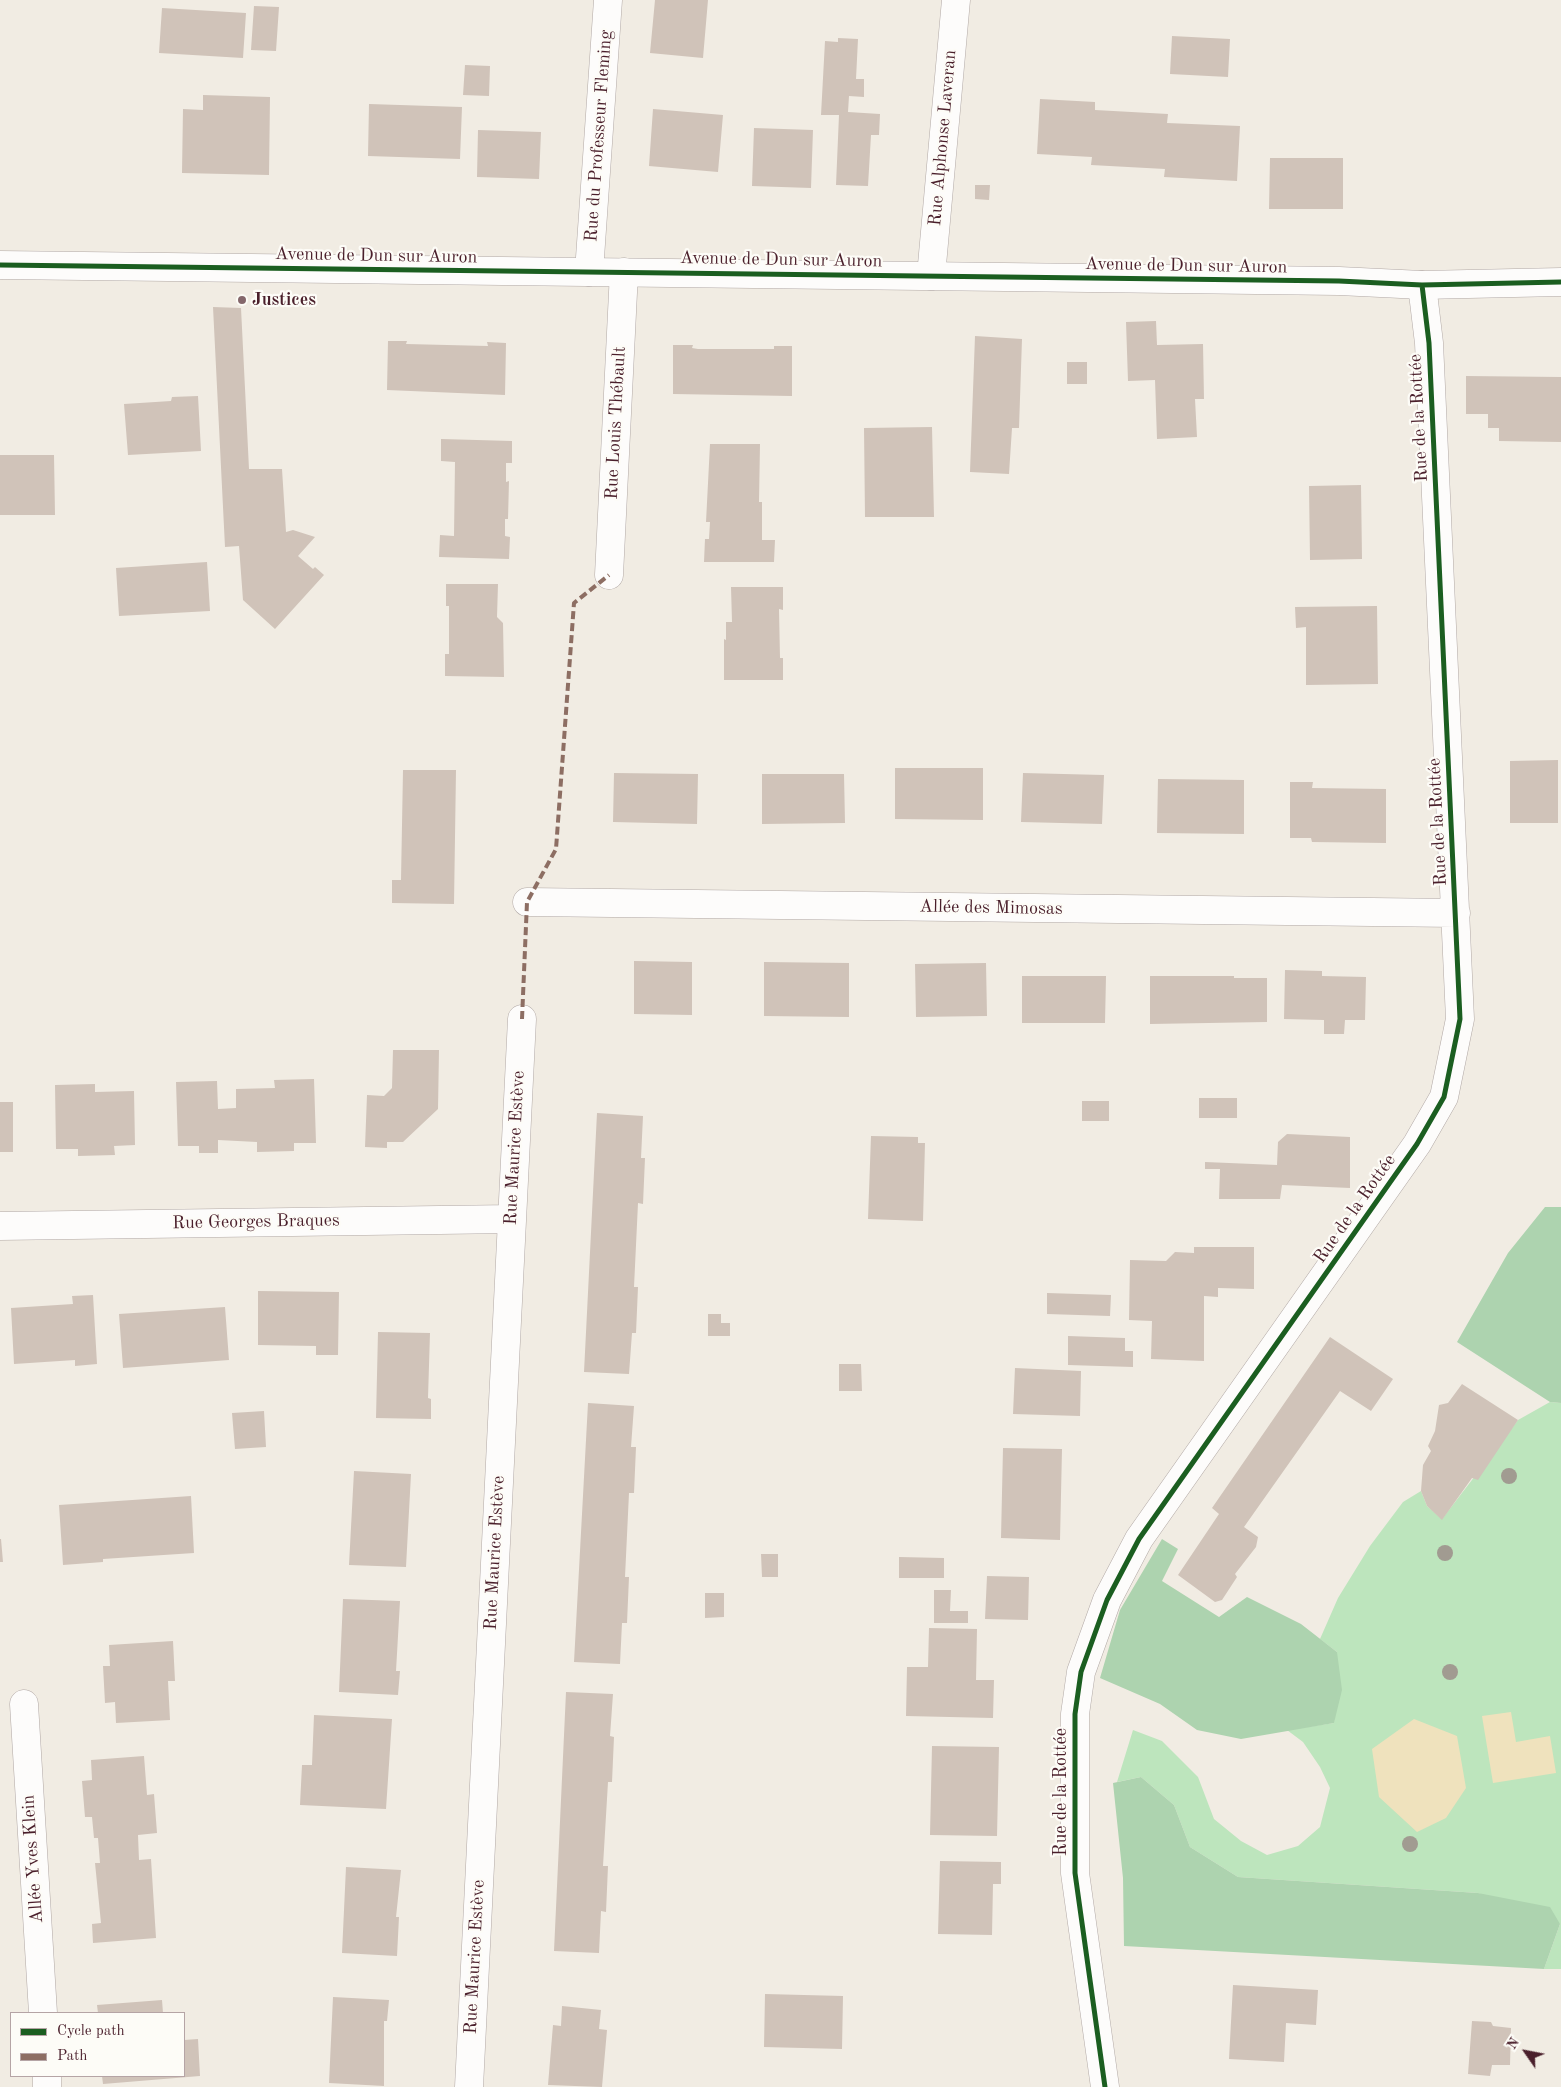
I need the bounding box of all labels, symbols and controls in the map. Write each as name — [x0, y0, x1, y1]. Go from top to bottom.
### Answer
street label: Rue du Professeur Fleming — [581, 29, 617, 243]
street label: Rue Alphonse Laveran — [925, 49, 961, 227]
street label: Avenue de Dun sur Auron — [275, 243, 477, 269]
street label: Avenue de Dun sur Auron — [680, 247, 882, 273]
street label: Avenue de Dun sur Auron — [1085, 253, 1287, 279]
place label: Justices — [252, 289, 316, 311]
marker: Justices — [236, 294, 248, 306]
street label: Rue Louis Thébault — [601, 346, 631, 500]
street label: Rue de la Rottée — [1405, 353, 1433, 483]
street label: Rue de la Rottée — [1424, 757, 1452, 887]
street label: Allée des Mimosas — [919, 896, 1063, 920]
street label: Rue Maurice Estève — [500, 1070, 530, 1226]
street label: Rue de la Rottée — [1309, 1150, 1401, 1268]
street label: Rue Georges Braques — [172, 1210, 340, 1234]
street label: Rue Maurice Estève — [480, 1475, 510, 1631]
street label: Rue de la Rottée — [1050, 1728, 1072, 1856]
street label: Allée Yves Klein — [18, 1794, 48, 1924]
street label: Rue Maurice Estève — [460, 1879, 490, 2035]
legend — [10, 2012, 185, 2077]
text: Cycle path — [57, 2024, 125, 2039]
north arrow — [1501, 2027, 1551, 2077]
text: N — [1505, 2036, 1522, 2052]
text: Path — [57, 2049, 87, 2064]

